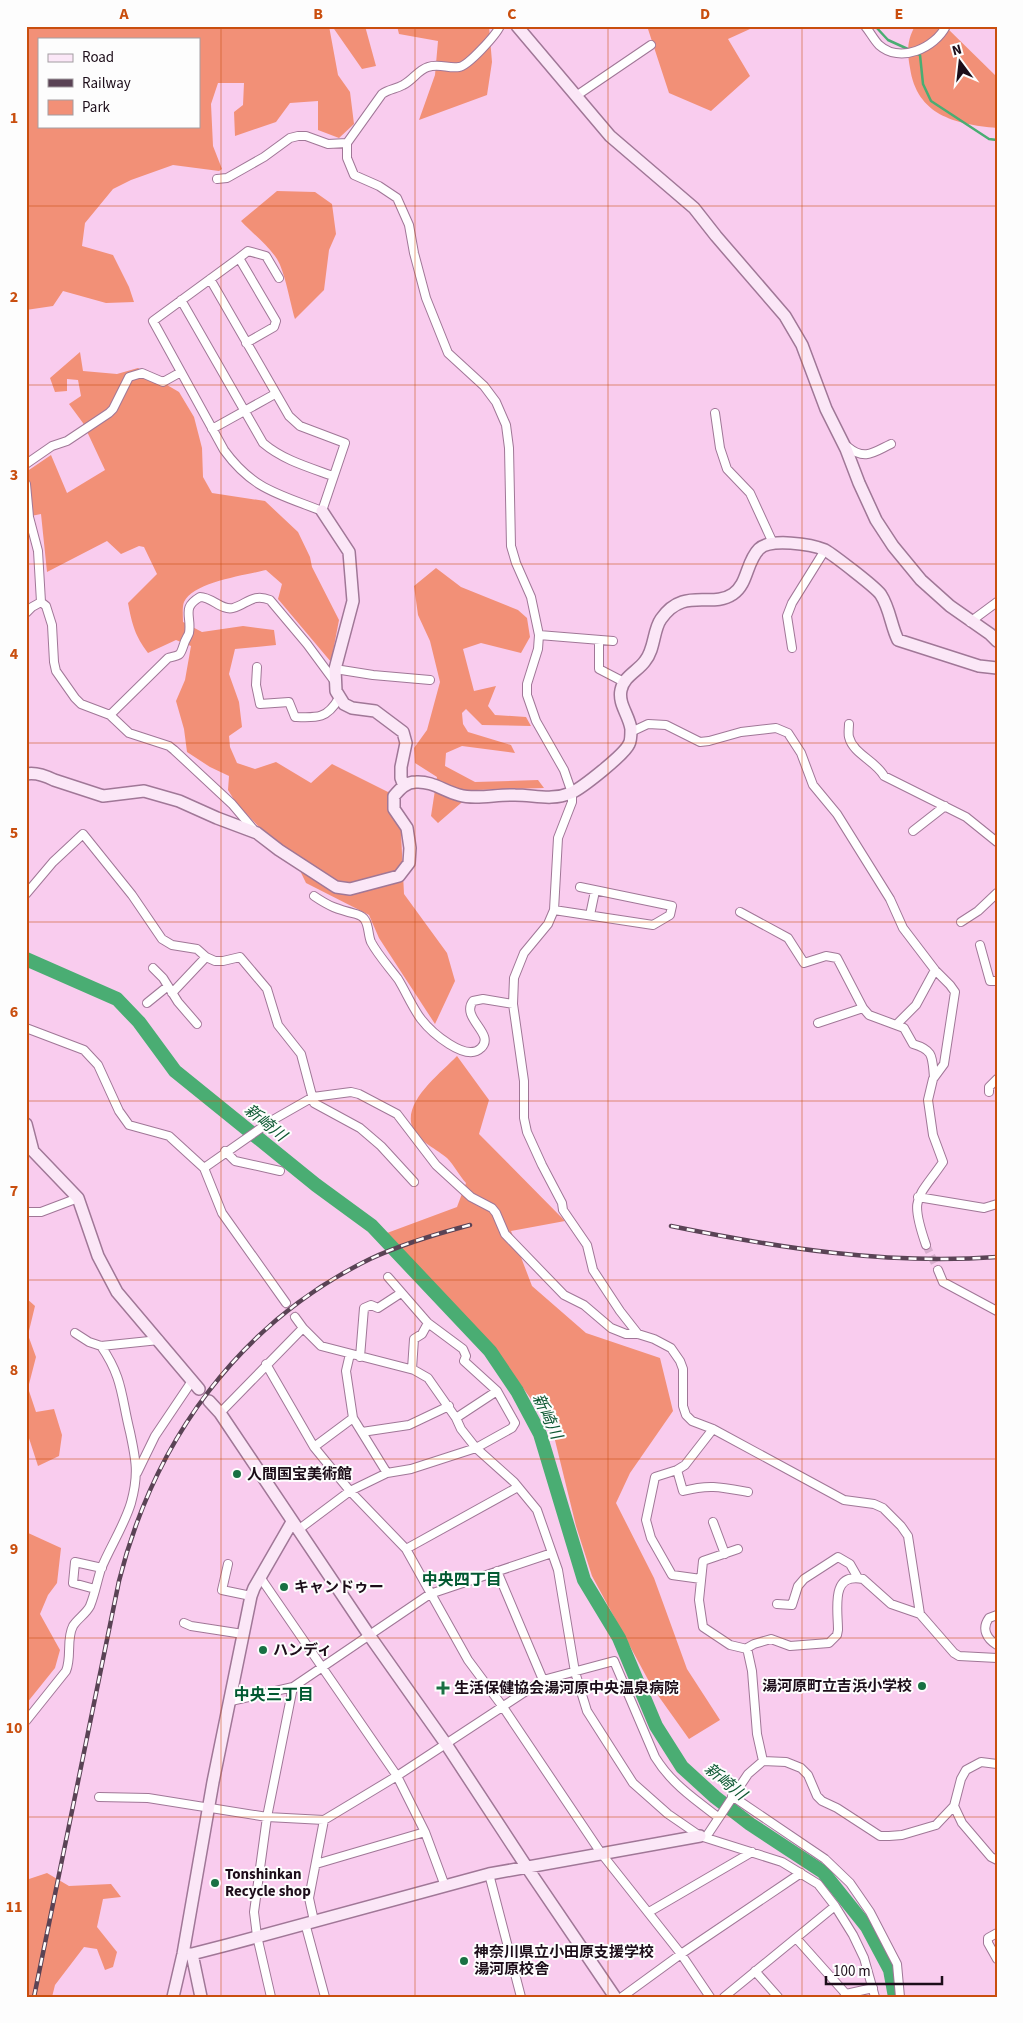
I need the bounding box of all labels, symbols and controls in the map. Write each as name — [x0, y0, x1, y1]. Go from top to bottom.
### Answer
text: A — [118, 3, 129, 25]
text: B — [313, 3, 323, 25]
text: C — [507, 3, 517, 25]
text: D — [700, 3, 710, 25]
text: E — [895, 3, 903, 25]
legend — [38, 38, 200, 128]
north arrow — [936, 38, 986, 88]
text: N — [950, 40, 964, 61]
text: Road — [82, 47, 114, 68]
text: Railway — [82, 73, 131, 94]
text: Park — [82, 97, 111, 118]
text: 1 — [10, 107, 18, 129]
text: 2 — [10, 286, 18, 308]
text: 3 — [10, 464, 18, 486]
text: 4 — [10, 643, 19, 665]
text: 5 — [10, 822, 18, 844]
text: 6 — [10, 1001, 18, 1023]
water label: 新崎川 — [240, 1099, 292, 1148]
text: 7 — [10, 1180, 18, 1202]
text: 8 — [10, 1359, 18, 1381]
water label: 新崎川 — [527, 1390, 568, 1445]
place label: 人間国宝美術館 — [247, 1464, 352, 1485]
marker: 人間国宝美術館 — [231, 1468, 243, 1480]
text: 9 — [10, 1538, 18, 1560]
district label: 中央四丁目 — [422, 1569, 502, 1591]
place label: キャンドゥー — [294, 1577, 384, 1598]
marker: キャンドゥー — [278, 1581, 290, 1593]
place label: ハンディ — [273, 1640, 332, 1661]
marker: ハンディ — [257, 1644, 269, 1656]
place label: 湯河原町立吉浜小学校 — [762, 1676, 912, 1697]
place label: 生活保健協会湯河原中央温泉病院 — [454, 1678, 679, 1699]
marker: 湯河原町立吉浜小学校 — [916, 1680, 928, 1692]
marker: 生活保健協会湯河原中央温泉病院 — [436, 1681, 450, 1695]
district label: 中央三丁目 — [234, 1684, 314, 1706]
text: 10 — [6, 1717, 22, 1739]
water label: 新崎川 — [700, 1758, 752, 1807]
place label: Tonshinkan Recycle shop — [225, 1864, 311, 1902]
marker: Tonshinkan Recycle shop — [209, 1877, 221, 1889]
text: 11 — [6, 1896, 22, 1918]
place label: 神奈川県立小田原支援学校 湯河原校舎 — [473, 1942, 654, 1980]
scale bar — [826, 1953, 942, 1985]
marker: 神奈川県立小田原支援学校 湯河原校舎 — [458, 1955, 470, 1967]
text: 100 m — [833, 1961, 871, 1982]

